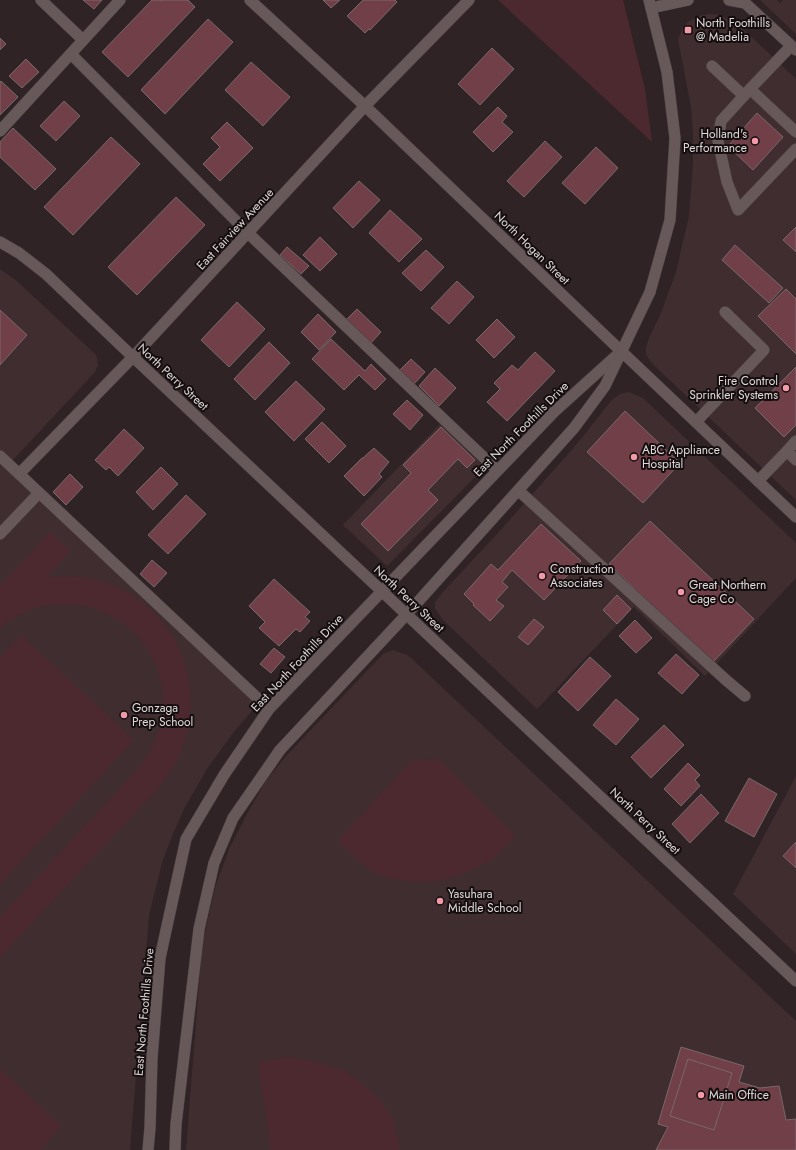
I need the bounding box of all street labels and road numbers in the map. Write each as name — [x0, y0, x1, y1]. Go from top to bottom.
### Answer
street label: East Fairview Avenue — [192, 184, 278, 274]
street label: North Hogan Street — [490, 207, 574, 289]
street label: North Perry Street — [133, 339, 213, 415]
street label: East North Foothills Drive — [469, 377, 573, 481]
street label: North Perry Street — [369, 561, 449, 637]
street label: East North Foothills Drive — [247, 610, 347, 716]
street label: North Perry Street — [605, 783, 685, 859]
street label: East North Foothills Drive — [129, 947, 159, 1077]

